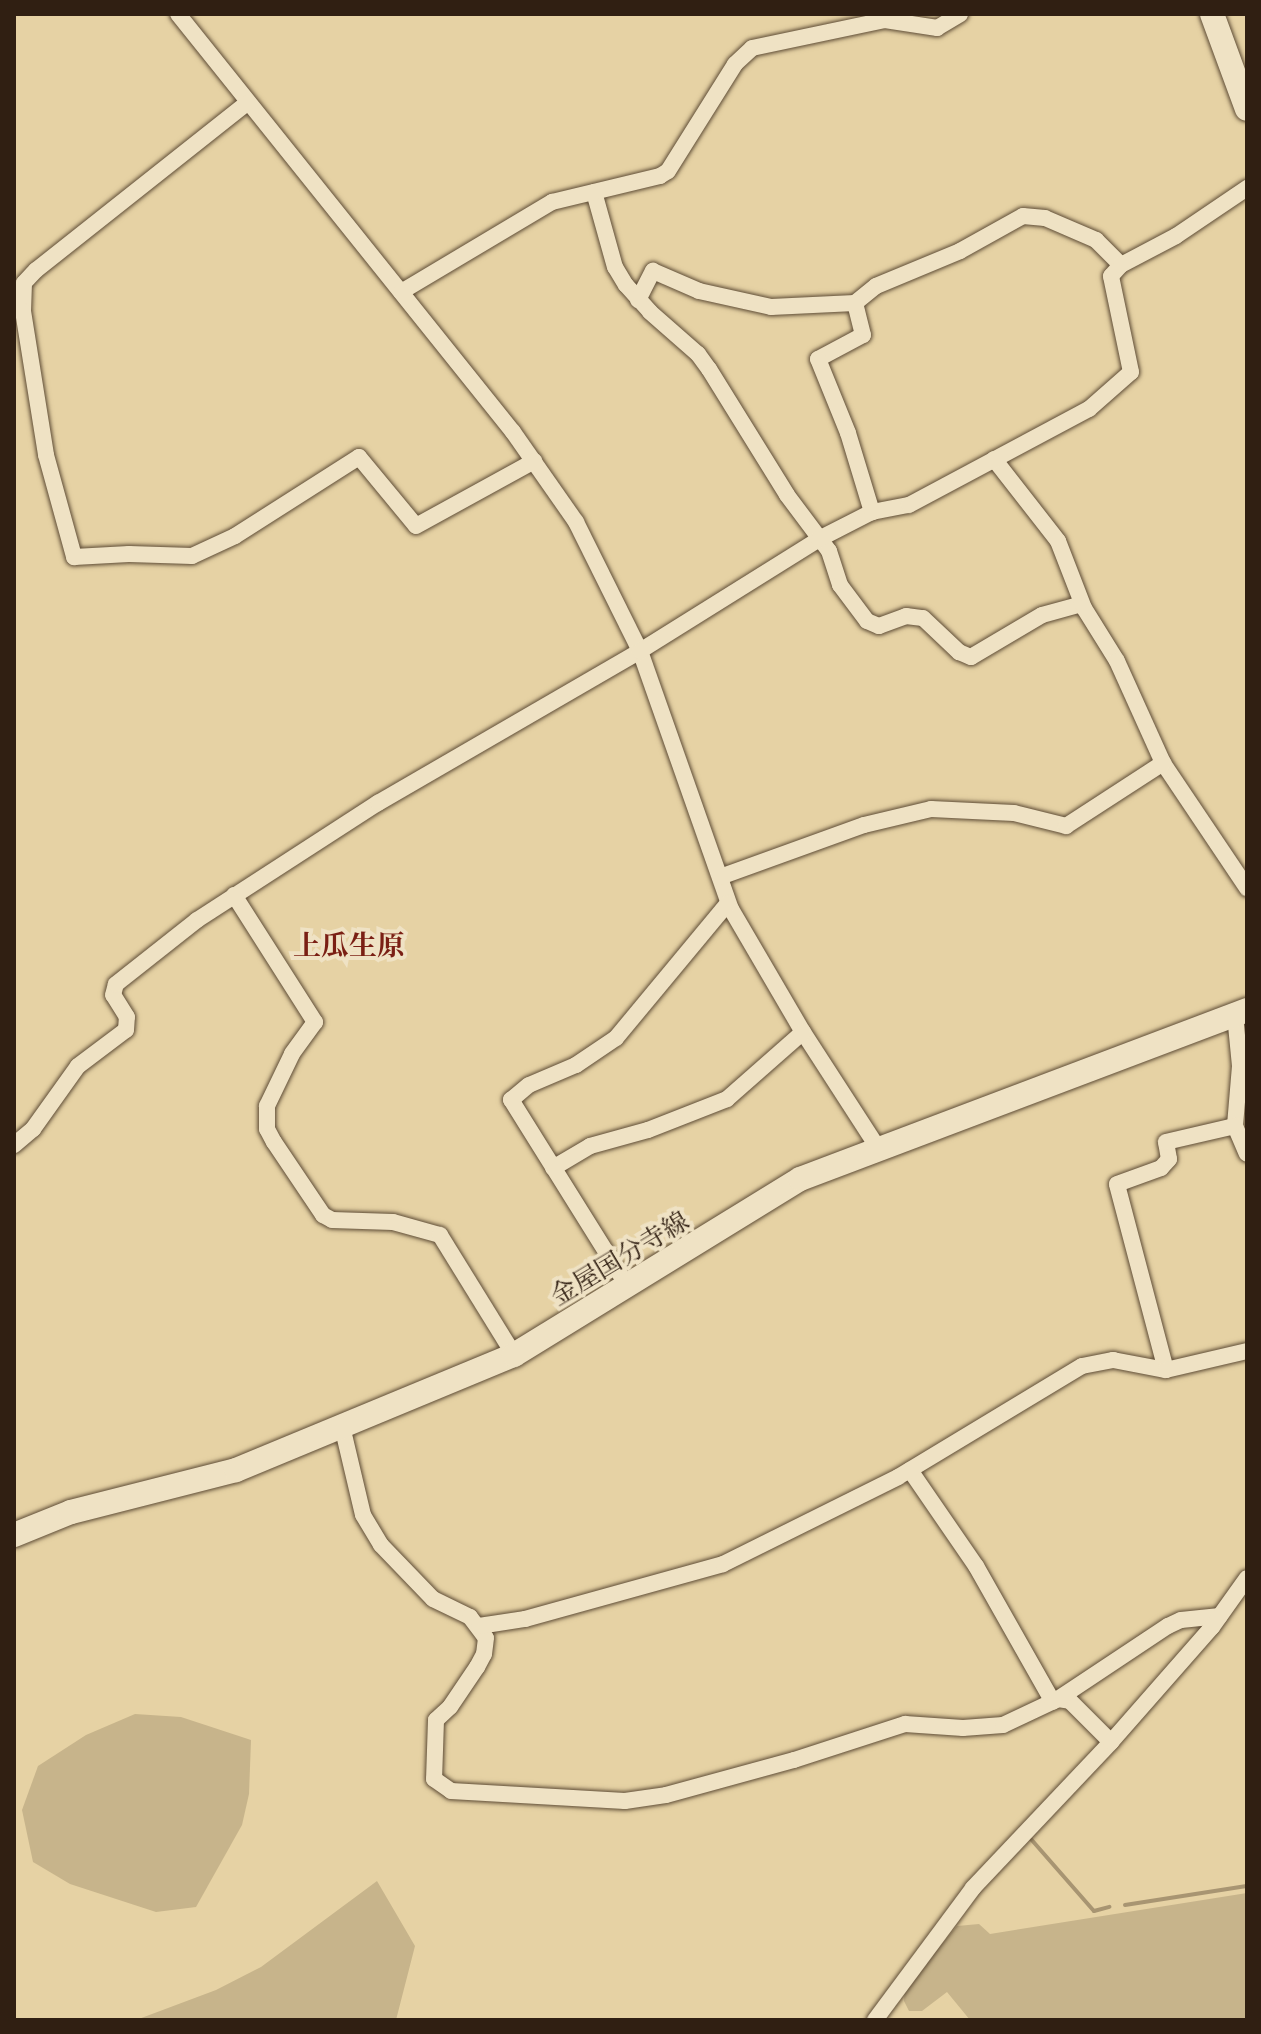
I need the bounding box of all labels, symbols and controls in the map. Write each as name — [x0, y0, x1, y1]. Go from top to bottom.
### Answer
district label: 上瓜生原 — [293, 928, 405, 962]
street label: 金屋国分寺線 — [545, 1205, 695, 1313]

